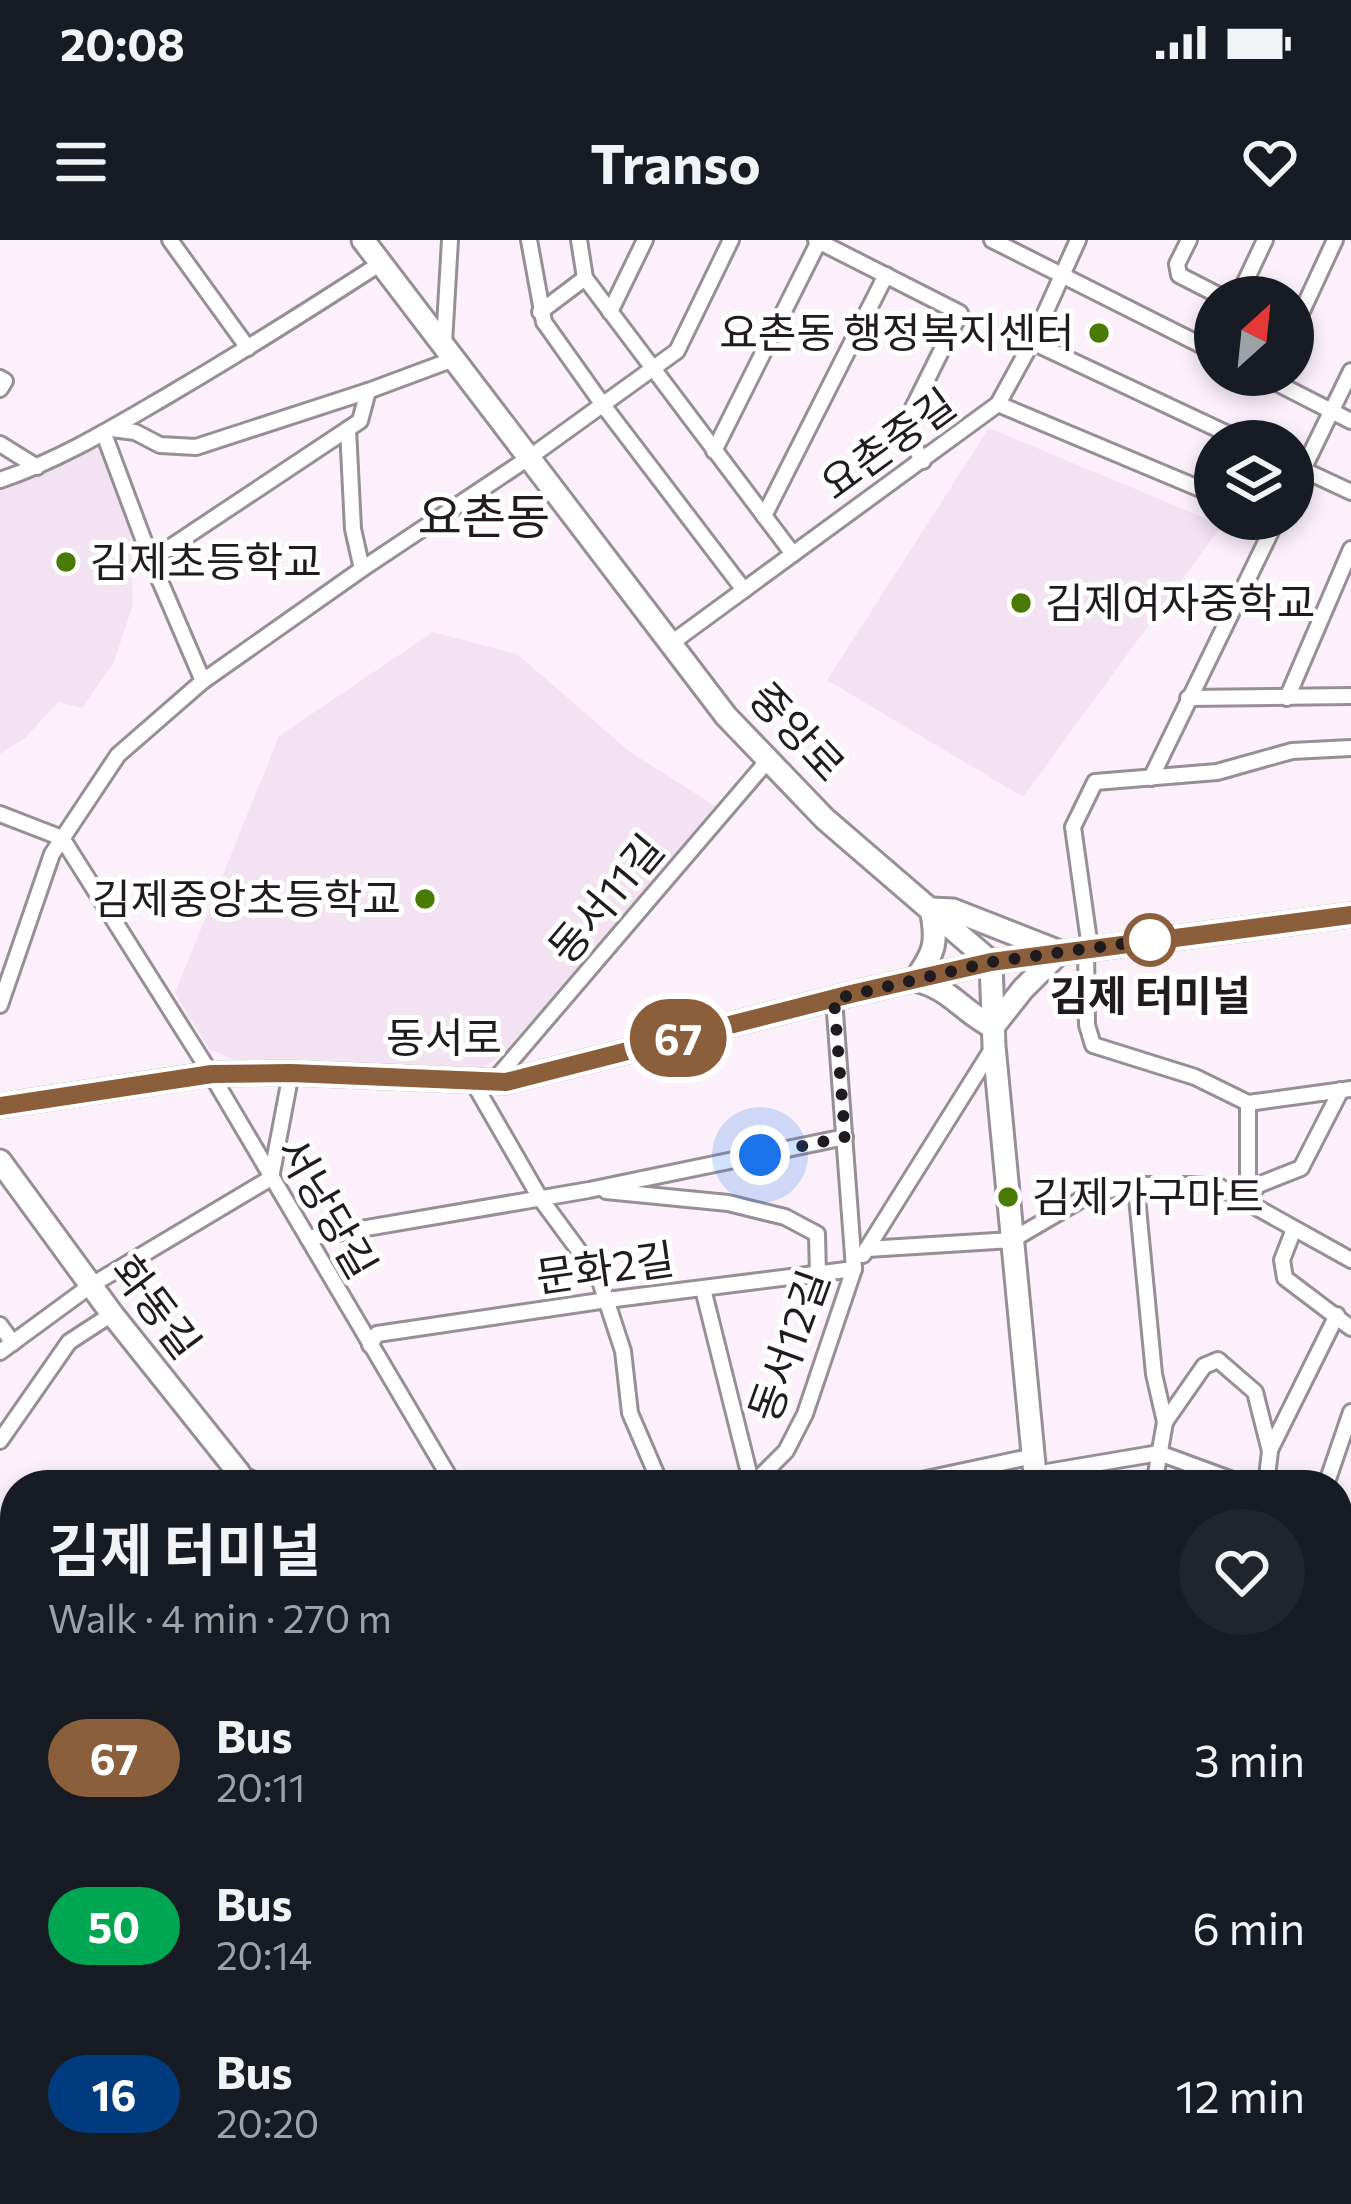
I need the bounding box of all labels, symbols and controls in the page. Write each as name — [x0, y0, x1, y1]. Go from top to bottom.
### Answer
text: 20:08 — [60, 15, 185, 70]
icon: menu — [48, 129, 114, 195]
text: Transo — [590, 129, 761, 195]
icon: heart — [1237, 129, 1303, 195]
north arrow — [1194, 276, 1314, 396]
map controls — [1194, 276, 1314, 540]
place label: 요촌동 행정복지센터 — [719, 305, 1075, 357]
marker: 요촌동 행정복지센터 — [1086, 320, 1112, 346]
street label: 요촌중길 — [809, 376, 965, 509]
button: layers — [1194, 420, 1314, 540]
district label: 요촌동 — [418, 485, 550, 544]
place label: 김제초등학교 — [90, 534, 322, 586]
marker: 김제초등학교 — [53, 549, 79, 575]
place label: 김제여자중학교 — [1045, 575, 1315, 627]
marker: 김제여자중학교 — [1008, 590, 1034, 616]
street label: 중앙로 — [740, 671, 857, 791]
street label: 동서11길 — [536, 823, 673, 973]
place label: 김제중앙초등학교 — [92, 871, 401, 923]
marker: 김제중앙초등학교 — [412, 886, 438, 912]
marker: 김제 터미널 — [1125, 915, 1175, 965]
place label: 김제 터미널 — [1049, 968, 1251, 1020]
line badge: 67 — [624, 999, 732, 1077]
street label: 동서로 — [386, 1010, 502, 1062]
text: 67 — [654, 1012, 702, 1064]
your location — [730, 1125, 790, 1185]
street label: 서낭당길 — [268, 1127, 390, 1287]
place label: 김제가구마트 — [1032, 1169, 1264, 1221]
marker: 김제가구마트 — [995, 1184, 1021, 1210]
street label: 문화2길 — [532, 1231, 677, 1301]
street label: 화동길 — [102, 1244, 213, 1368]
street label: 동서12길 — [736, 1263, 838, 1428]
button: heart — [1179, 1509, 1305, 1635]
text: 김제 터미널 — [48, 1513, 321, 1583]
text: Walk · 4 min · 270 m — [48, 1593, 392, 1641]
text: Bus — [216, 1707, 292, 1762]
text: 3 min — [1194, 1731, 1305, 1786]
text: 67 — [90, 1732, 138, 1784]
text: 20:11 — [216, 1762, 306, 1810]
text: Bus — [216, 1875, 292, 1930]
text: 6 min — [1192, 1899, 1305, 1954]
text: 50 — [88, 1900, 140, 1952]
text: 20:14 — [216, 1930, 312, 1978]
text: Bus — [216, 2043, 292, 2098]
text: 12 min — [1176, 2067, 1305, 2122]
text: 16 — [92, 2068, 136, 2120]
text: 20:20 — [216, 2098, 319, 2146]

